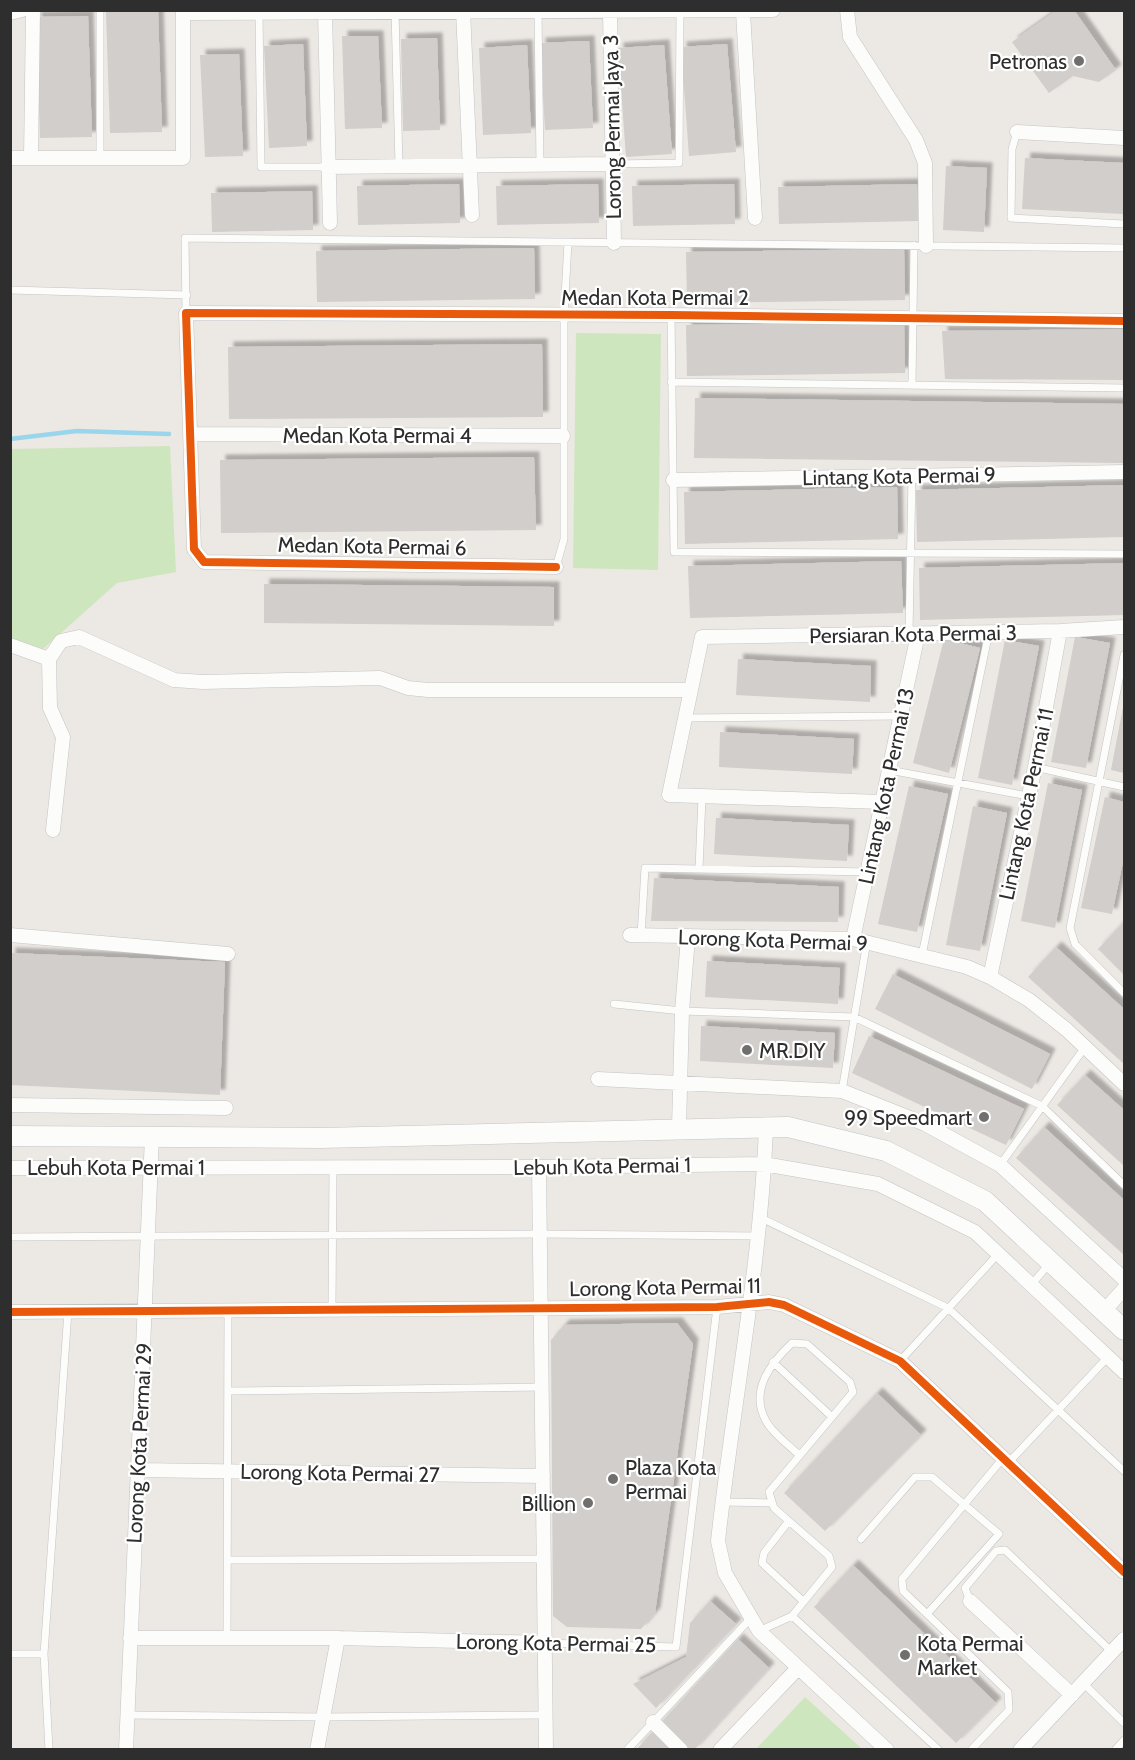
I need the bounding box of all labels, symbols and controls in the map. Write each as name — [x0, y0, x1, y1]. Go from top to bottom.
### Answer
street label: Lorong Permai Jaya 3 — [598, 34, 626, 220]
place label: Petronas — [989, 49, 1067, 74]
marker: Petronas — [1072, 54, 1086, 68]
street label: Medan Kota Permai 2 — [561, 285, 749, 310]
street label: Medan Kota Permai 4 — [282, 423, 472, 448]
street label: Lintang Kota Permai 9 — [802, 462, 996, 490]
street label: Medan Kota Permai 6 — [277, 532, 467, 560]
street label: Persiaran Kota Permai 3 — [809, 620, 1017, 648]
street label: Lintang Kota Permai 13 — [853, 686, 919, 886]
street label: Lintang Kota Permai 11 — [993, 706, 1059, 902]
street label: Lorong Kota Permai 9 — [678, 924, 868, 956]
place label: MR.DIY — [759, 1038, 827, 1063]
marker: MR.DIY — [740, 1043, 754, 1057]
place label: 99 Speedmart — [844, 1105, 972, 1130]
marker: 99 Speedmart — [977, 1110, 991, 1124]
street label: Lebuh Kota Permai 1 — [513, 1152, 691, 1180]
street label: Lebuh Kota Permai 1 — [27, 1155, 205, 1180]
street label: Lorong Kota Permai 11 — [569, 1273, 761, 1301]
street label: Lorong Kota Permai 29 — [121, 1342, 157, 1544]
place label: Plaza Kota Permai — [625, 1455, 716, 1504]
street label: Lorong Kota Permai 27 — [240, 1459, 440, 1487]
marker: Plaza Kota Permai — [606, 1472, 620, 1486]
place label: Billion — [521, 1491, 576, 1516]
marker: Billion — [581, 1496, 595, 1510]
street label: Lorong Kota Permai 25 — [456, 1629, 656, 1657]
place label: Kota Permai Market — [917, 1631, 1024, 1680]
marker: Kota Permai Market — [898, 1648, 912, 1662]

